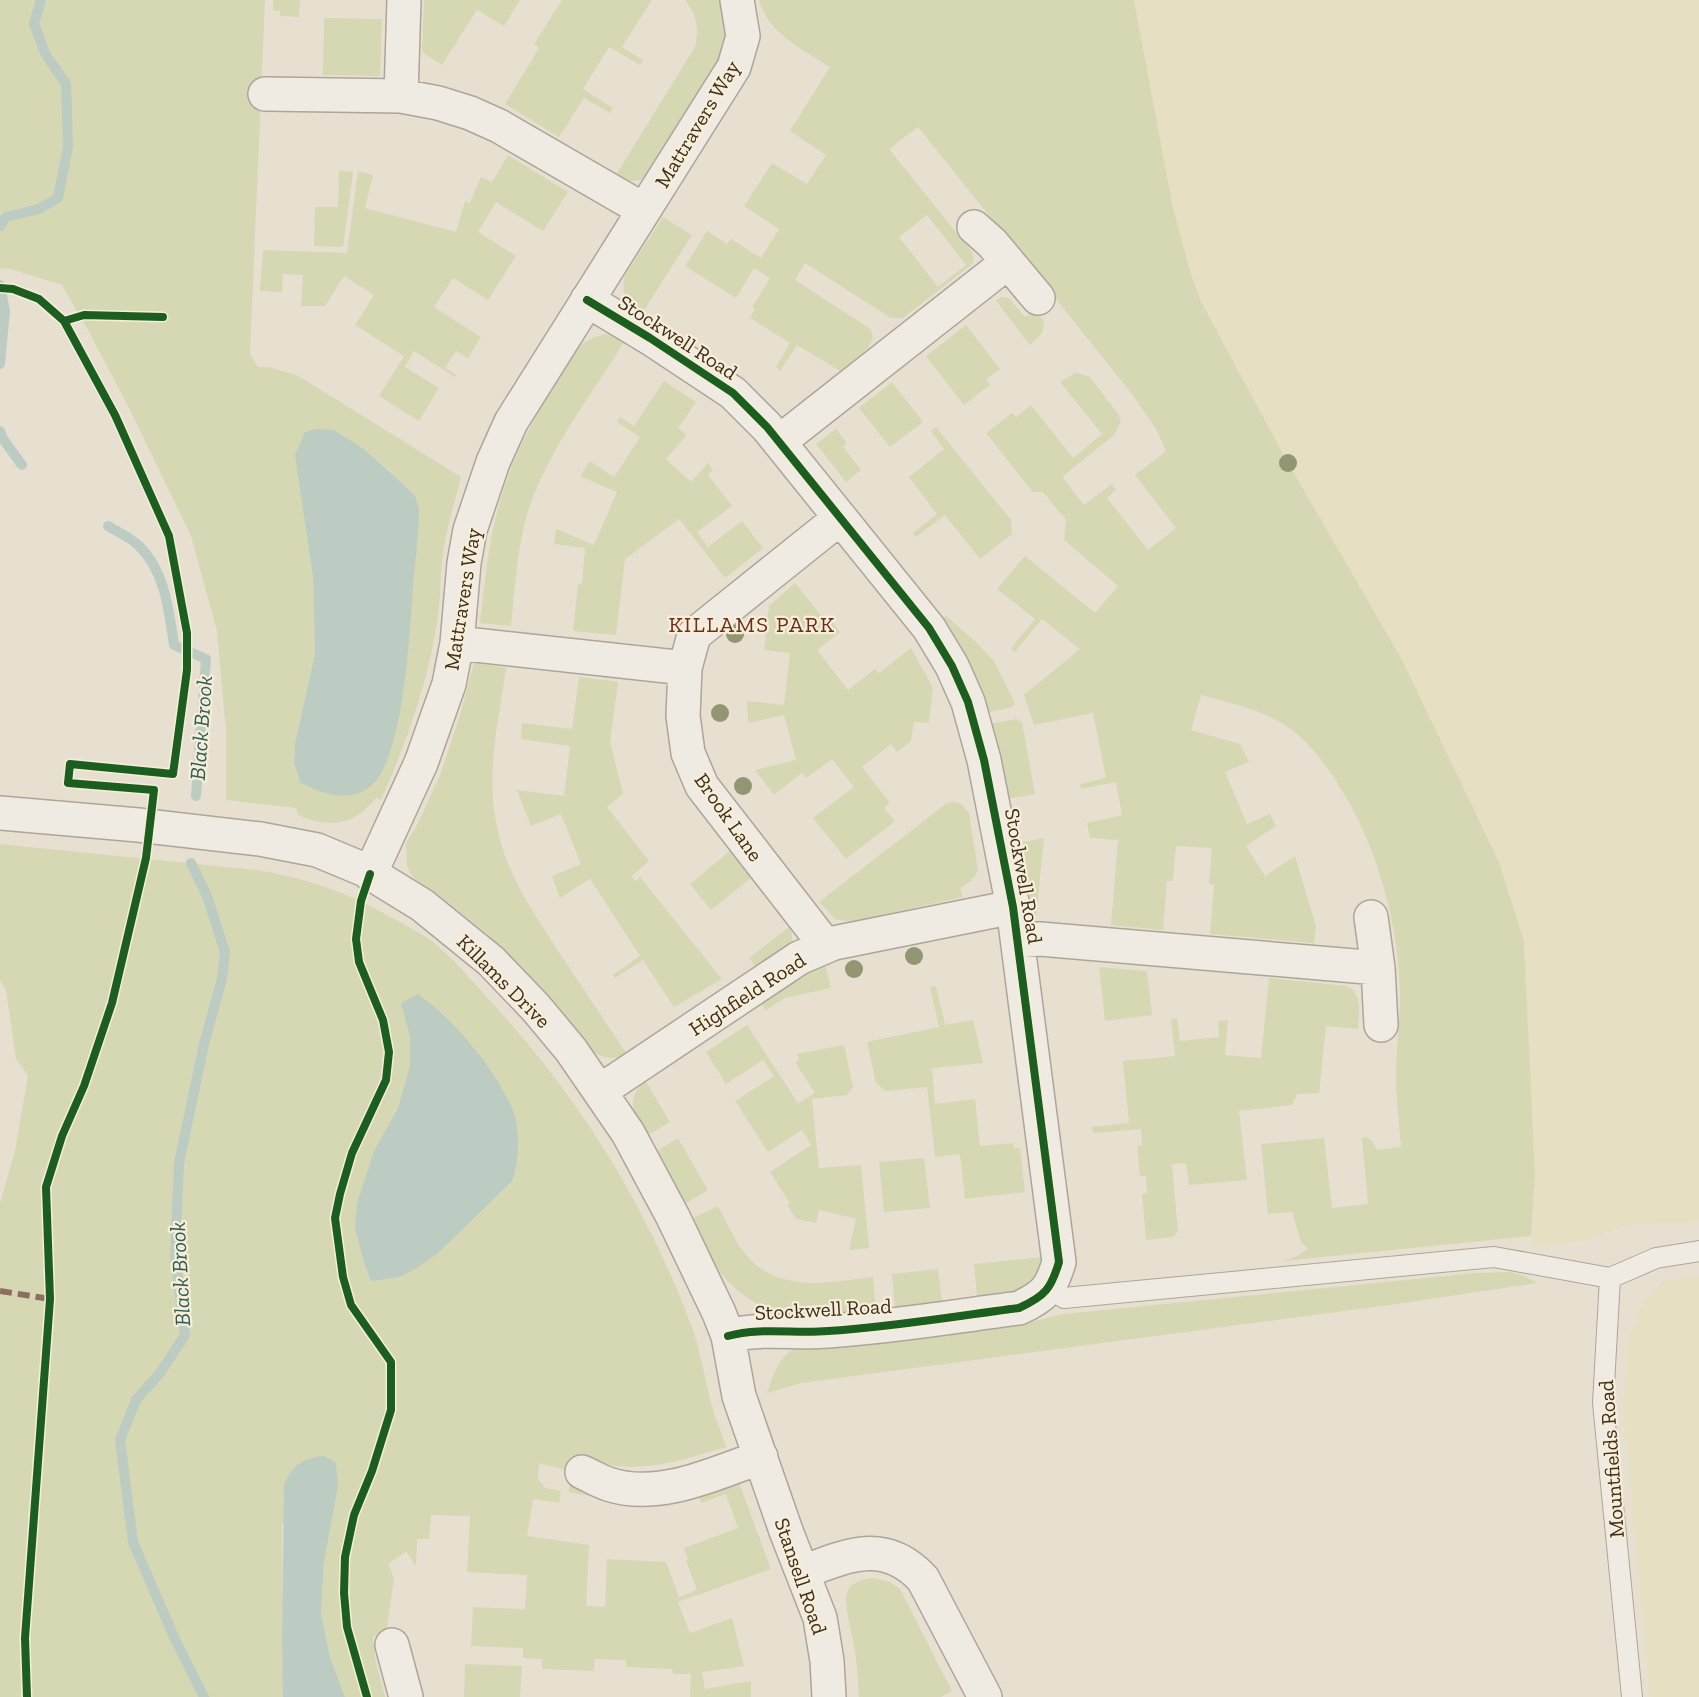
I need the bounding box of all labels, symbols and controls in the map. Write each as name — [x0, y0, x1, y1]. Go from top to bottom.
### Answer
street label: Mattravers Way — [649, 56, 745, 192]
street label: Stockwell Road — [614, 289, 743, 385]
street label: Mattravers Way — [438, 526, 486, 672]
district label: KILLAMS PARK — [668, 611, 836, 638]
water label: Black Brook — [184, 675, 218, 781]
street label: Brook Lane — [689, 768, 769, 866]
street label: Stockwell Road — [1000, 806, 1048, 946]
street label: Killams Drive — [452, 929, 556, 1033]
street label: Highfield Road — [684, 947, 810, 1041]
water label: Black Brook — [164, 1221, 196, 1327]
street label: Stockwell Road — [754, 1293, 893, 1325]
street label: Mountfields Road — [1593, 1379, 1629, 1539]
street label: Stansell Road — [769, 1515, 833, 1638]

